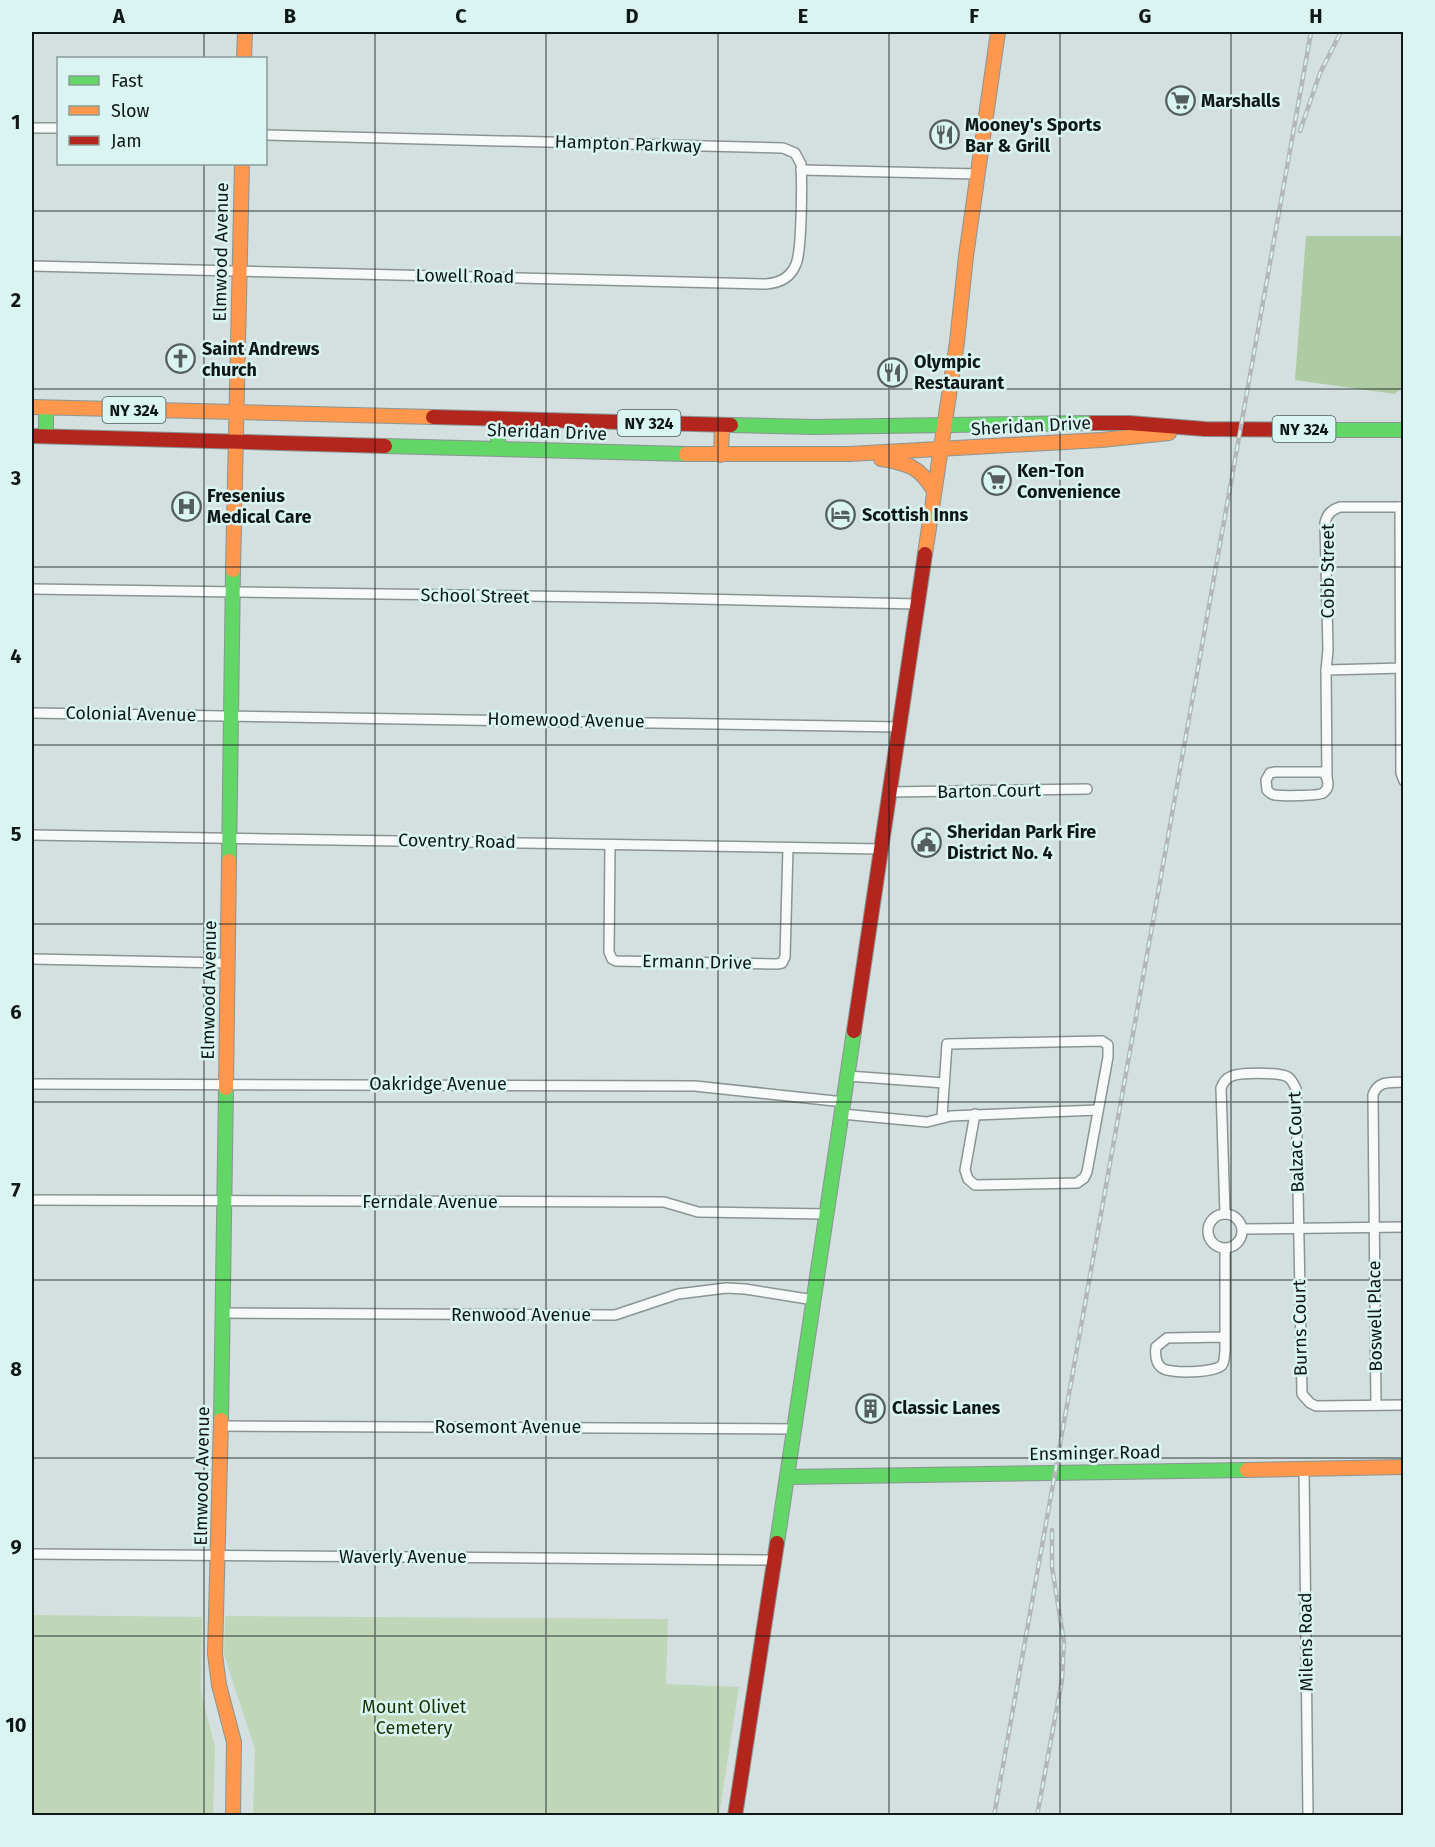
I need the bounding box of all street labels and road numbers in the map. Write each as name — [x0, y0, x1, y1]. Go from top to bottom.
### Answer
street label: Hampton Parkway — [554, 130, 702, 158]
street label: Elmwood Avenue — [209, 182, 233, 322]
street label: Lowell Road — [416, 264, 514, 288]
road number: NY 324 — [102, 397, 166, 423]
road number: NY 324 — [618, 410, 680, 436]
street label: Sheridan Drive — [970, 412, 1092, 440]
road number: NY 324 — [1272, 416, 1336, 442]
street label: Sheridan Drive — [487, 419, 607, 445]
street label: Cobb Street — [1317, 523, 1339, 619]
street label: School Street — [420, 584, 530, 608]
street label: Colonial Avenue — [65, 702, 197, 726]
street label: Homewood Avenue — [487, 708, 645, 732]
street label: Barton Court — [937, 779, 1042, 803]
street label: Coventry Road — [398, 829, 516, 853]
street label: Elmwood Avenue — [197, 920, 221, 1060]
street label: Ermann Drive — [642, 950, 752, 974]
street label: Oakridge Avenue — [369, 1073, 507, 1095]
street label: Balzac Court — [1283, 1091, 1309, 1193]
street label: Ferndale Avenue — [362, 1191, 498, 1213]
street label: Boswell Place — [1363, 1260, 1387, 1372]
street label: Burns Court — [1288, 1279, 1312, 1376]
street label: Renwood Avenue — [451, 1304, 591, 1326]
street label: Elmwood Avenue — [190, 1406, 214, 1546]
street label: Rosemont Avenue — [435, 1416, 581, 1438]
street label: Ensminger Road — [1029, 1441, 1161, 1465]
street label: Waverly Avenue — [339, 1546, 467, 1568]
street label: Milens Road — [1294, 1592, 1318, 1692]

